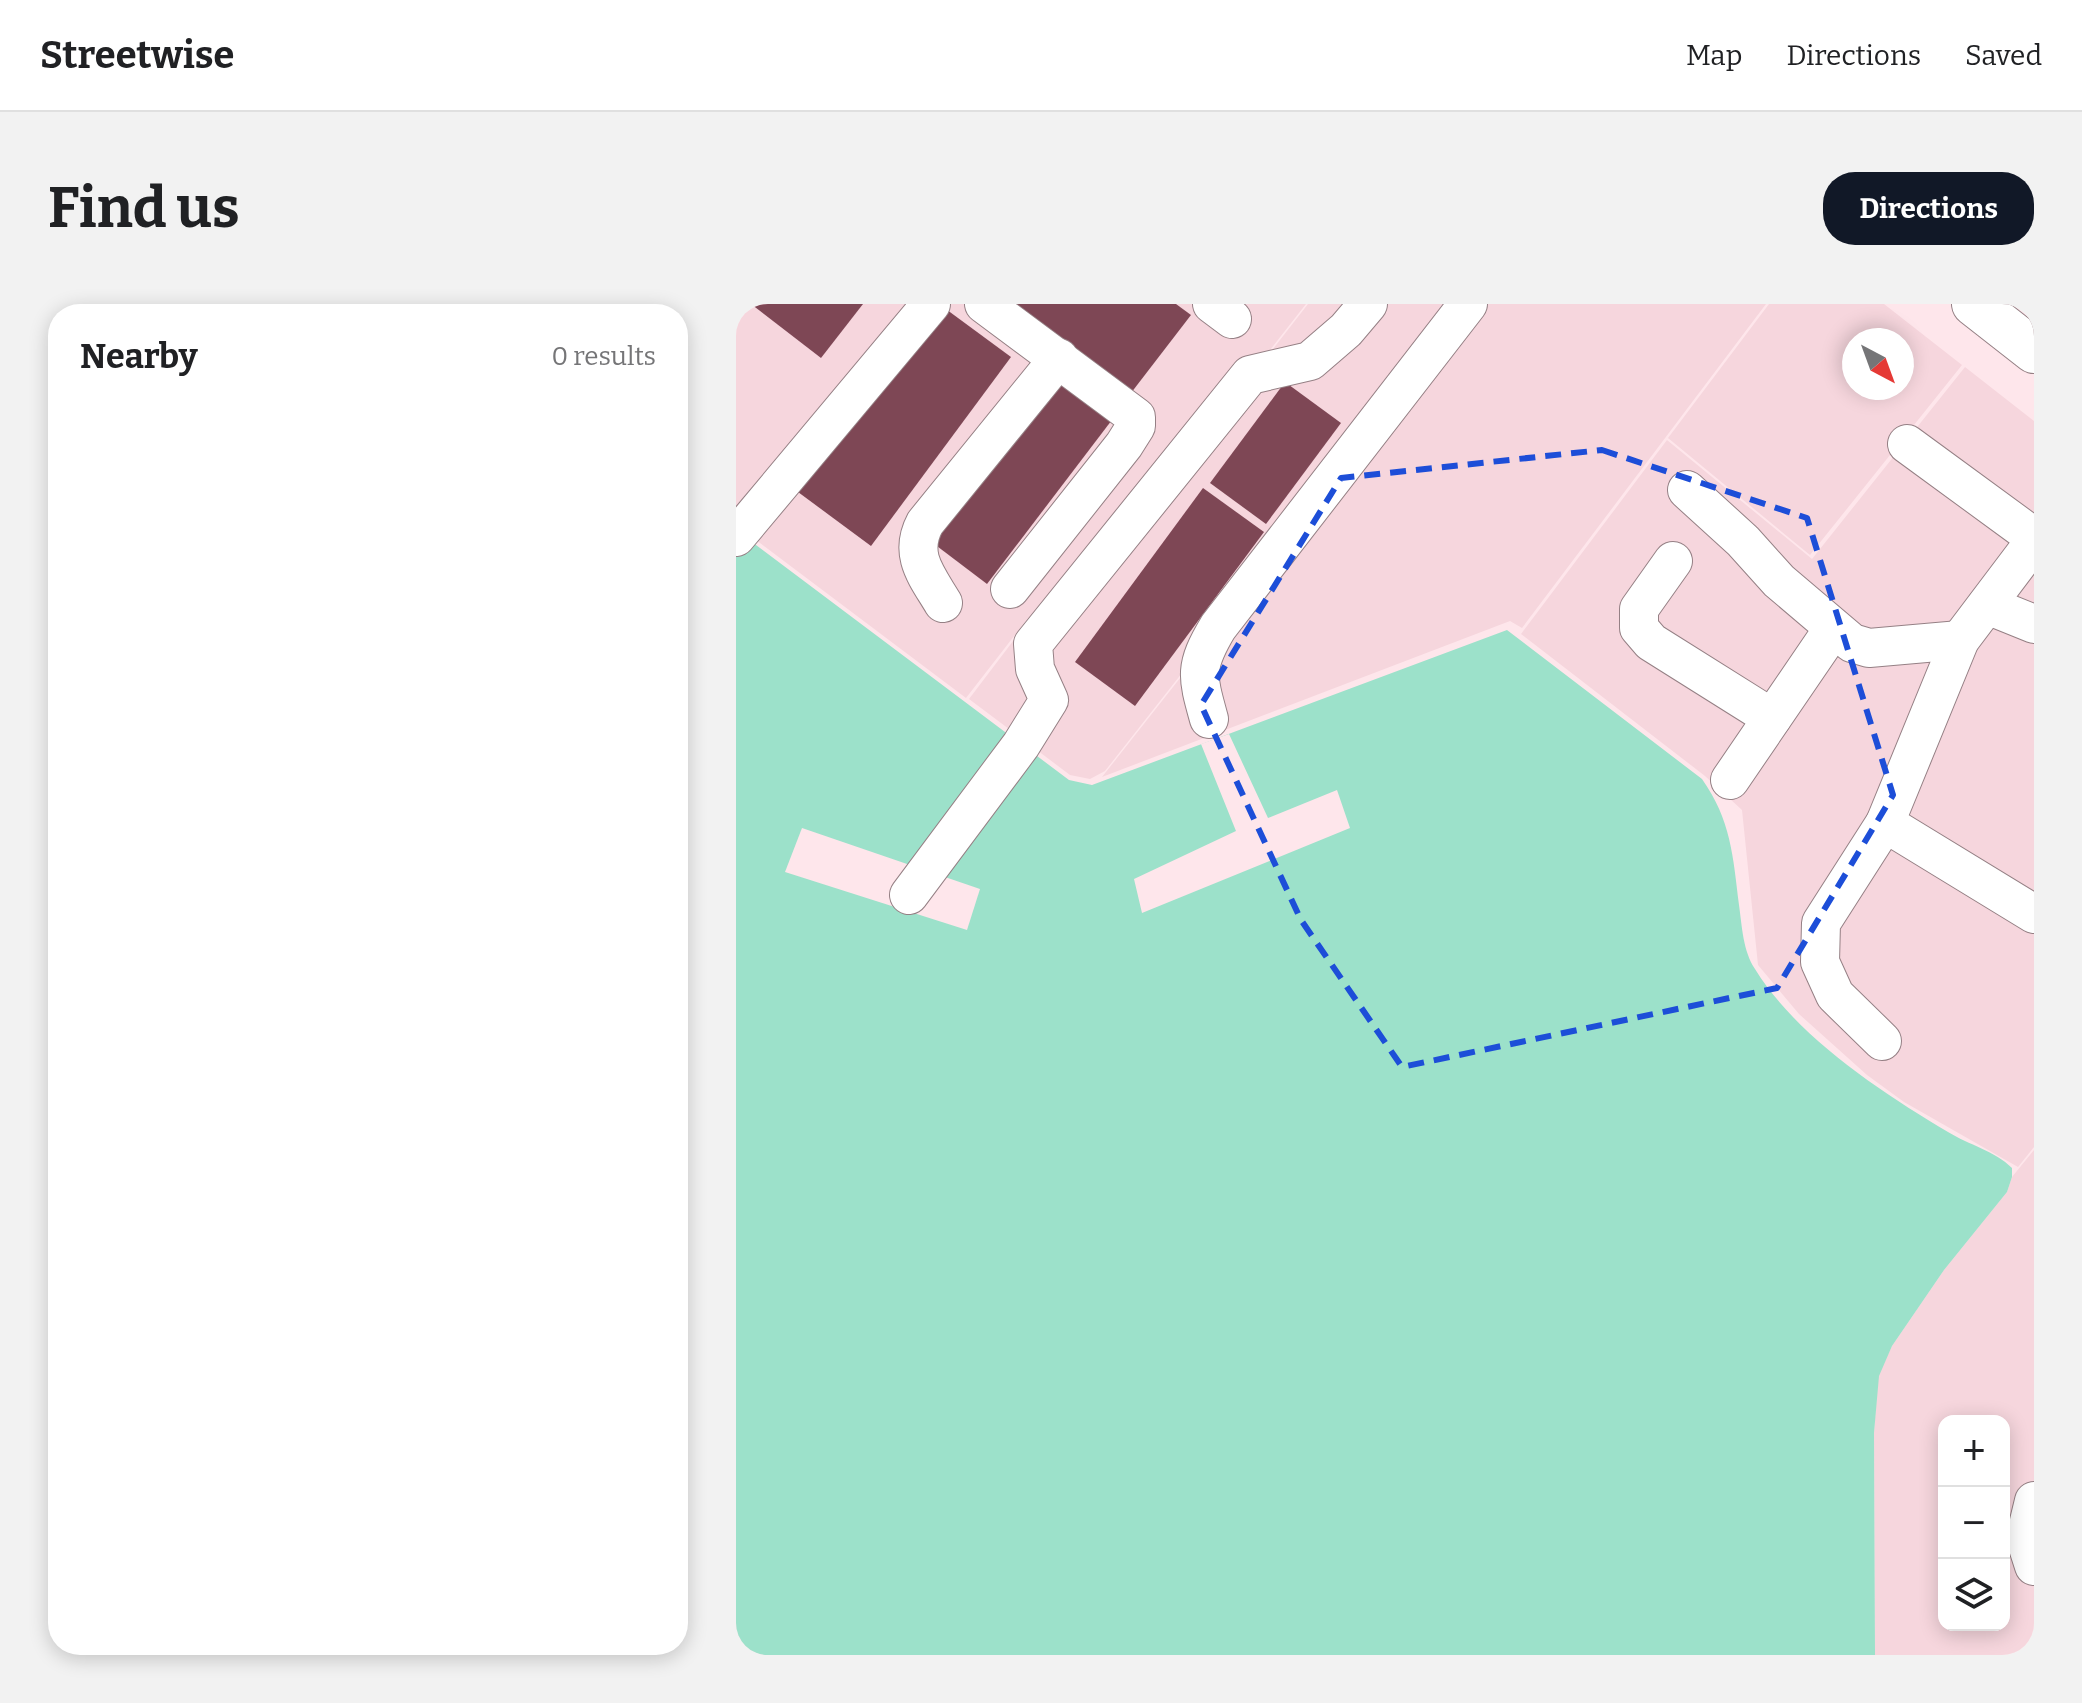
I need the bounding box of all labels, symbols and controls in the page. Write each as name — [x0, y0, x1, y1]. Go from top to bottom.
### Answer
text: Streetwise — [40, 32, 234, 78]
text: Map — [1686, 39, 1742, 72]
text: Directions — [1786, 39, 1921, 72]
text: Saved — [1965, 39, 2042, 72]
button: Directions — [1823, 172, 2034, 245]
text: Find us — [48, 175, 240, 242]
north arrow — [1842, 328, 1914, 400]
text: Nearby — [80, 336, 198, 377]
text: 0 results — [551, 341, 656, 372]
map controls — [1938, 1415, 2010, 1631]
button: + — [1938, 1415, 2010, 1487]
button: − — [1938, 1487, 2010, 1559]
button: layers — [1938, 1559, 2010, 1631]

